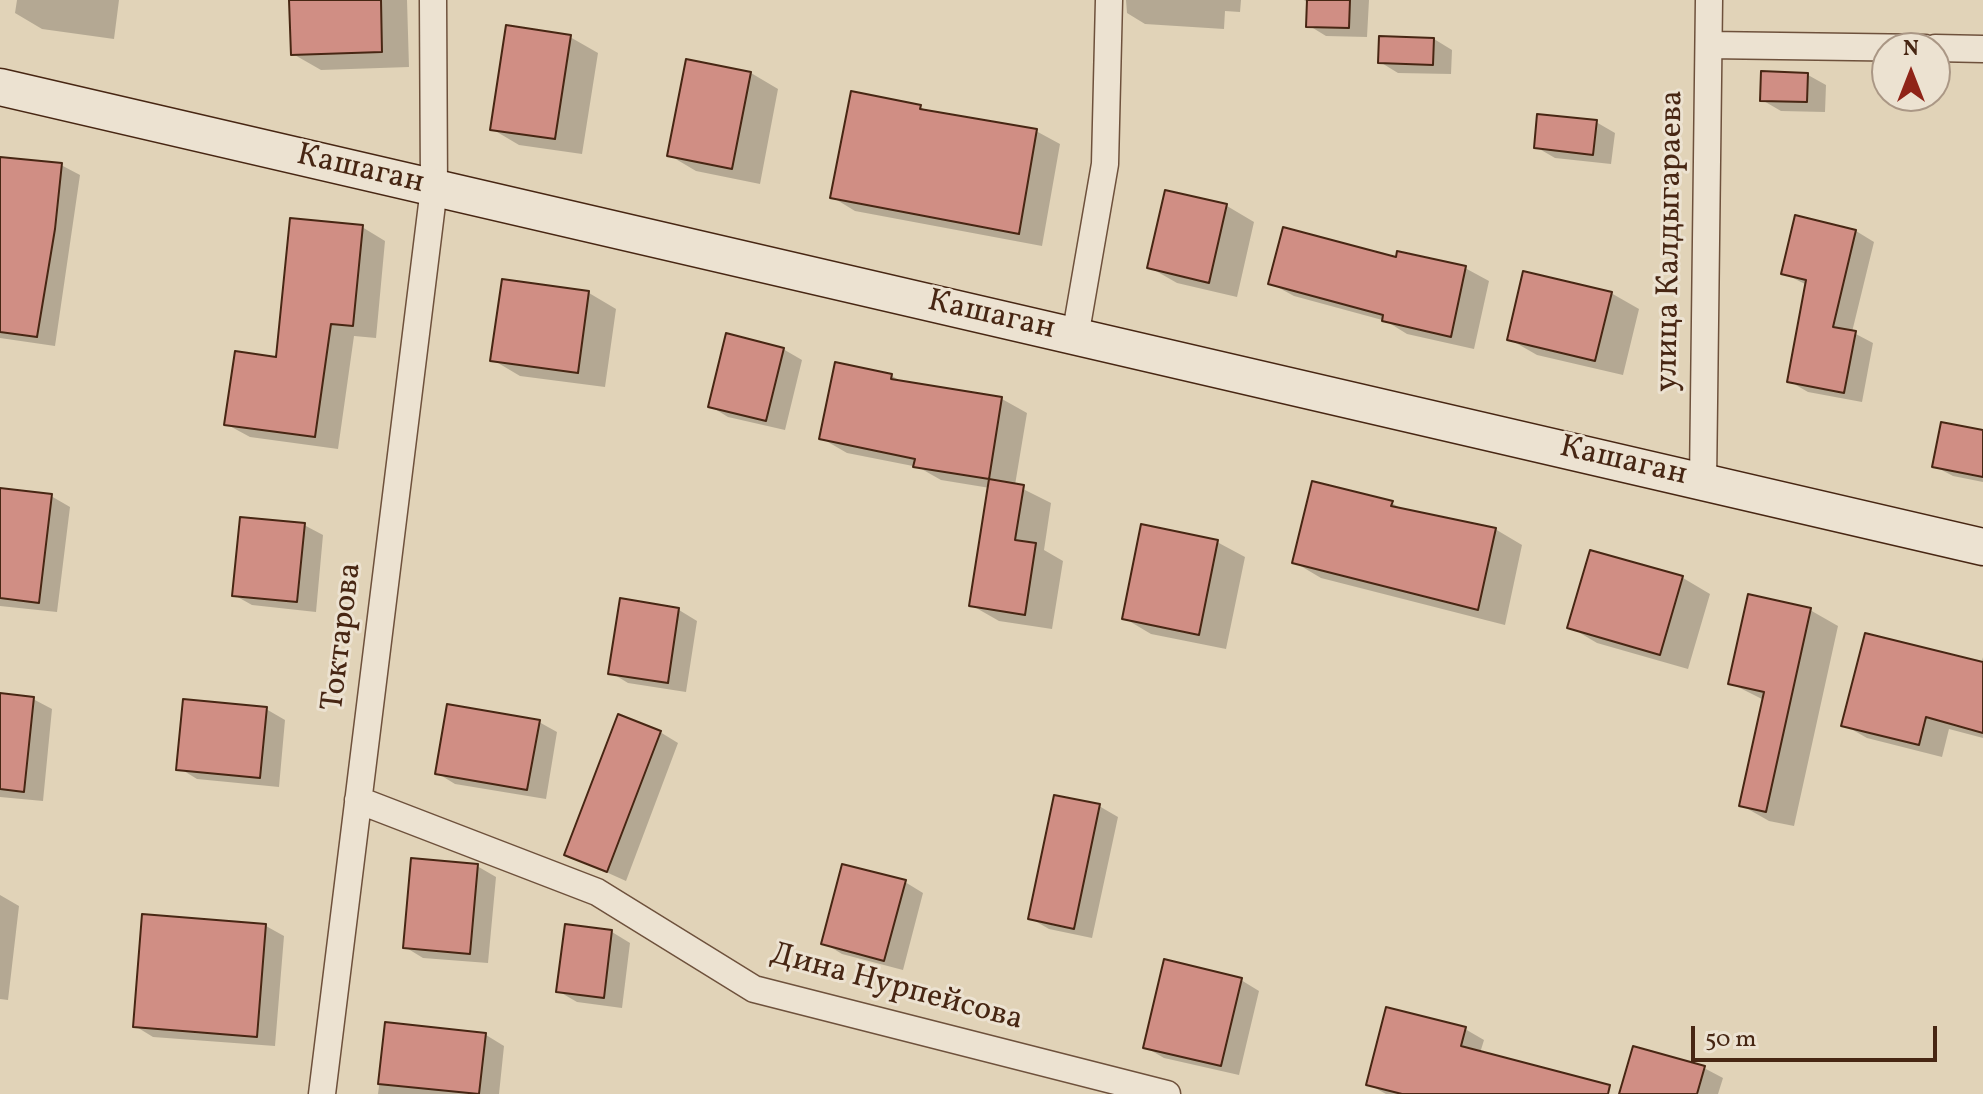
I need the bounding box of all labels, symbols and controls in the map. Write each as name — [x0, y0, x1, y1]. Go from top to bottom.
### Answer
north arrow — [1871, 32, 1951, 112]
text: N — [1903, 34, 1919, 65]
street label: улица Калдыгараева — [1650, 90, 1694, 392]
street label: Кашаган — [293, 138, 427, 204]
street label: Кашаган — [924, 284, 1058, 350]
street label: Кашаган — [1556, 430, 1690, 496]
street label: Токтарова — [316, 561, 372, 713]
street label: Дина Нурпейсова — [765, 937, 1027, 1041]
scale bar — [1695, 1010, 1941, 1060]
text: 50 m — [1705, 1023, 1757, 1057]

